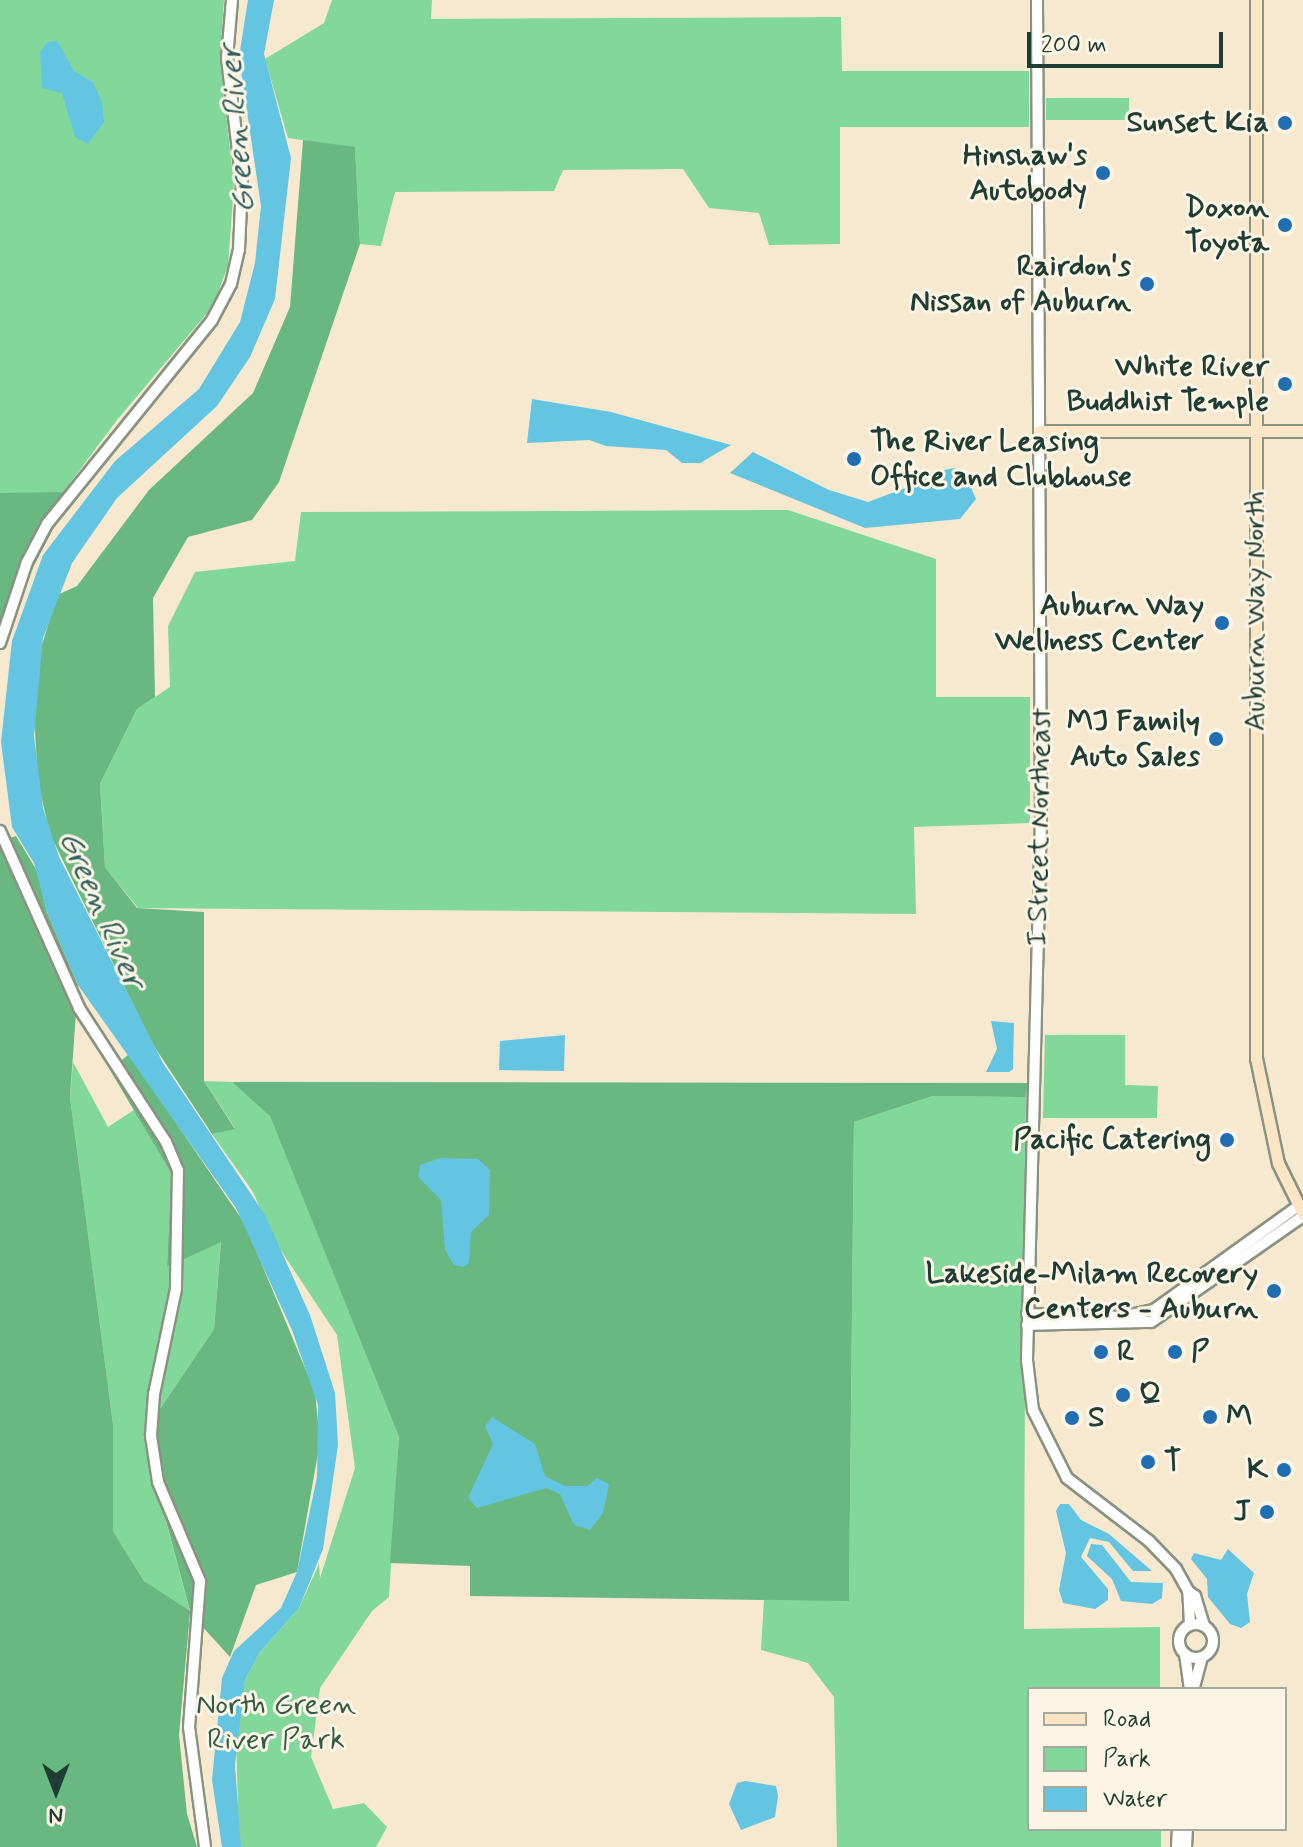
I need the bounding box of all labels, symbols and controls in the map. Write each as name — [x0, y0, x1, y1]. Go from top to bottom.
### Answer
scale bar — [1031, 16, 1227, 66]
text: 200 m — [1041, 30, 1107, 61]
water label: Green River — [212, 44, 264, 214]
place label: Sunset Kia — [1128, 105, 1269, 141]
marker: Sunset Kia — [1276, 114, 1294, 132]
place label: Hinshaw's Autobody — [963, 138, 1087, 208]
marker: Hinshaw's Autobody — [1094, 164, 1112, 182]
place label: Doxon Toyota — [1184, 190, 1269, 260]
marker: Doxon Toyota — [1276, 216, 1294, 234]
place label: Rairdon's Nissan of Auburn — [910, 249, 1131, 320]
marker: Rairdon's Nissan of Auburn — [1138, 275, 1156, 293]
place label: White River Buddhist Temple — [1066, 349, 1269, 420]
marker: White River Buddhist Temple — [1276, 375, 1294, 393]
place label: The River Leasing Office and Clubhouse — [870, 424, 1133, 494]
marker: The River Leasing Office and Clubhouse — [845, 450, 863, 468]
street label: Auburn Way North — [1238, 490, 1274, 732]
place label: Auburn Way Wellness Center — [995, 588, 1204, 658]
marker: Auburn Way Wellness Center — [1211, 612, 1233, 634]
place label: MJ Family Auto Sales — [1065, 704, 1200, 774]
street label: I Street Northeast — [1020, 708, 1060, 946]
marker: MJ Family Auto Sales — [1207, 730, 1225, 748]
water label: Green River — [49, 826, 153, 994]
place label: Pacific Catering — [1012, 1122, 1211, 1158]
marker: Pacific Catering — [1218, 1131, 1236, 1149]
place label: Lakeside-Milam Recovery Centers - Auburn — [925, 1256, 1258, 1326]
marker: Lakeside-Milam Recovery Centers - Auburn — [1265, 1282, 1283, 1300]
place label: R — [1117, 1334, 1134, 1370]
place label: P — [1191, 1334, 1209, 1370]
marker: R — [1092, 1343, 1110, 1361]
marker: P — [1166, 1343, 1184, 1361]
place label: Q — [1139, 1377, 1161, 1413]
marker: Q — [1114, 1386, 1132, 1404]
place label: M — [1226, 1399, 1252, 1435]
place label: S — [1088, 1400, 1105, 1436]
marker: M — [1201, 1408, 1219, 1426]
marker: S — [1063, 1409, 1081, 1427]
place label: T — [1164, 1444, 1181, 1480]
place label: K — [1247, 1452, 1268, 1488]
marker: T — [1139, 1453, 1157, 1471]
marker: K — [1275, 1461, 1293, 1479]
place label: J — [1234, 1494, 1251, 1530]
marker: J — [1258, 1503, 1276, 1521]
park label: North Green River Park — [196, 1687, 356, 1758]
legend — [1027, 1687, 1287, 1831]
text: Road — [1103, 1704, 1151, 1735]
text: Park — [1103, 1744, 1151, 1775]
north arrow — [16, 1751, 96, 1831]
text: Water — [1103, 1784, 1167, 1815]
text: N — [49, 1801, 63, 1829]

